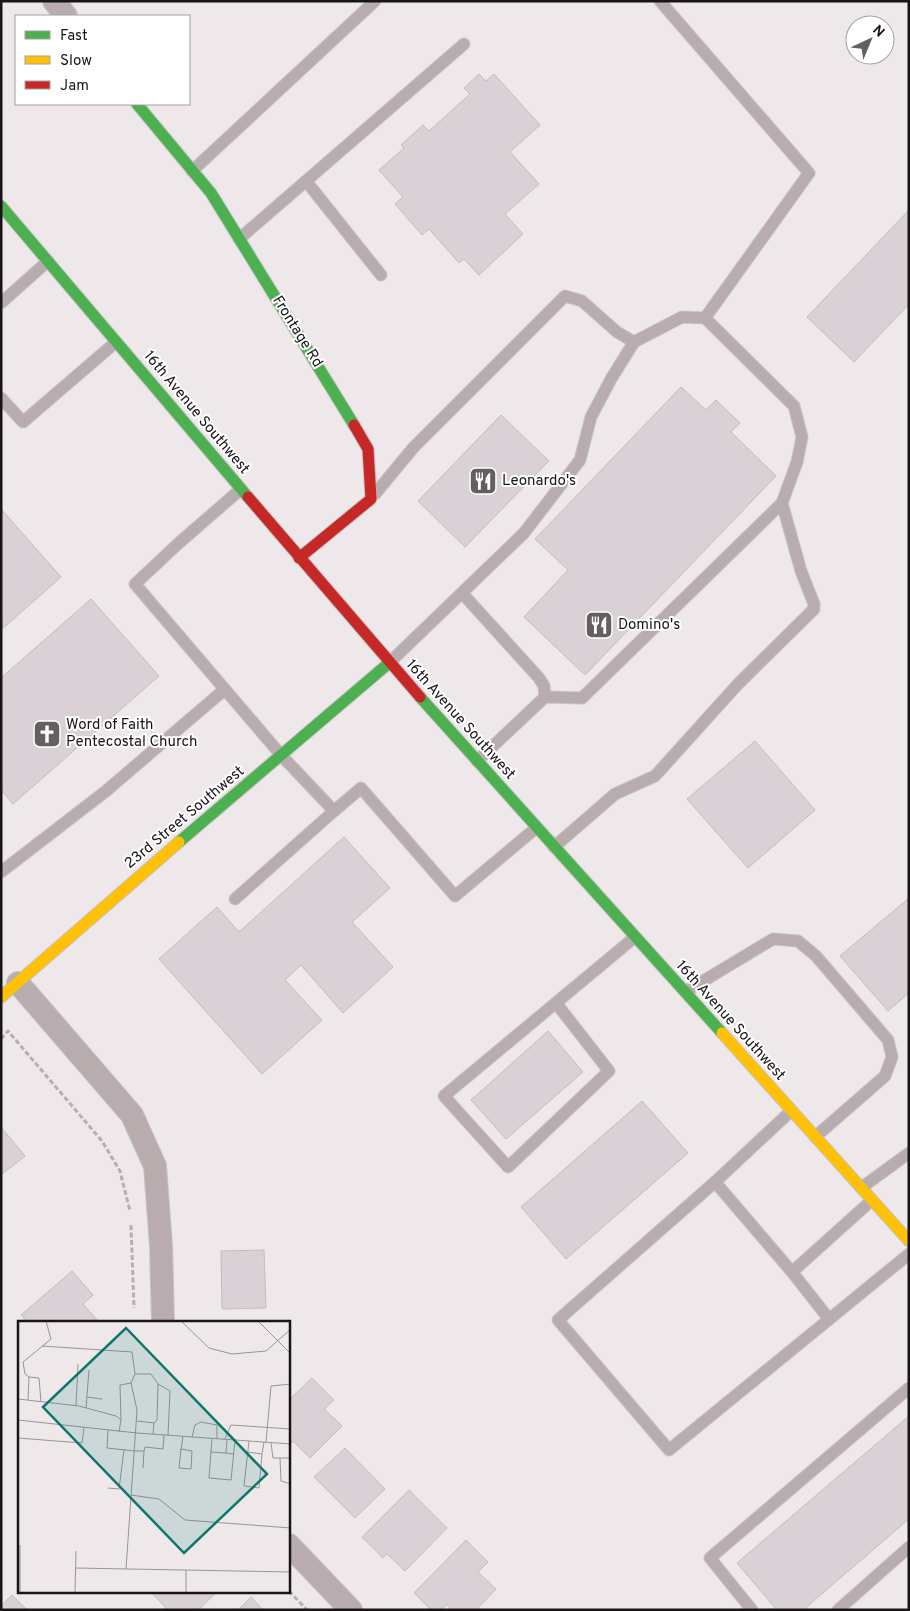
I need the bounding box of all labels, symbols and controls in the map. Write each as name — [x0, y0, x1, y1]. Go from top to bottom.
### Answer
legend — [15, 15, 190, 105]
north arrow — [845, 15, 895, 65]
text: N — [868, 22, 888, 41]
text: Fast — [60, 27, 88, 46]
text: Slow — [60, 52, 92, 71]
text: Jam — [60, 77, 89, 96]
street label: Frontage Rd — [268, 293, 326, 371]
street label: 16th Avenue Southwest — [139, 347, 253, 479]
restaurant icon: Leonardo's — [468, 466, 498, 496]
place label: Leonardo's — [502, 472, 576, 491]
restaurant icon: Domino's — [584, 610, 614, 640]
place label: Domino's — [618, 616, 680, 635]
street label: 16th Avenue Southwest — [401, 656, 519, 784]
place label: Word of Faith Pentecostal Church — [66, 716, 198, 752]
church icon: Word of Faith Pentecostal Church — [32, 719, 62, 749]
street label: 23rd Street Southwest — [121, 762, 249, 874]
street label: 16th Avenue Southwest — [671, 957, 789, 1085]
inset map — [18, 1321, 290, 1594]

